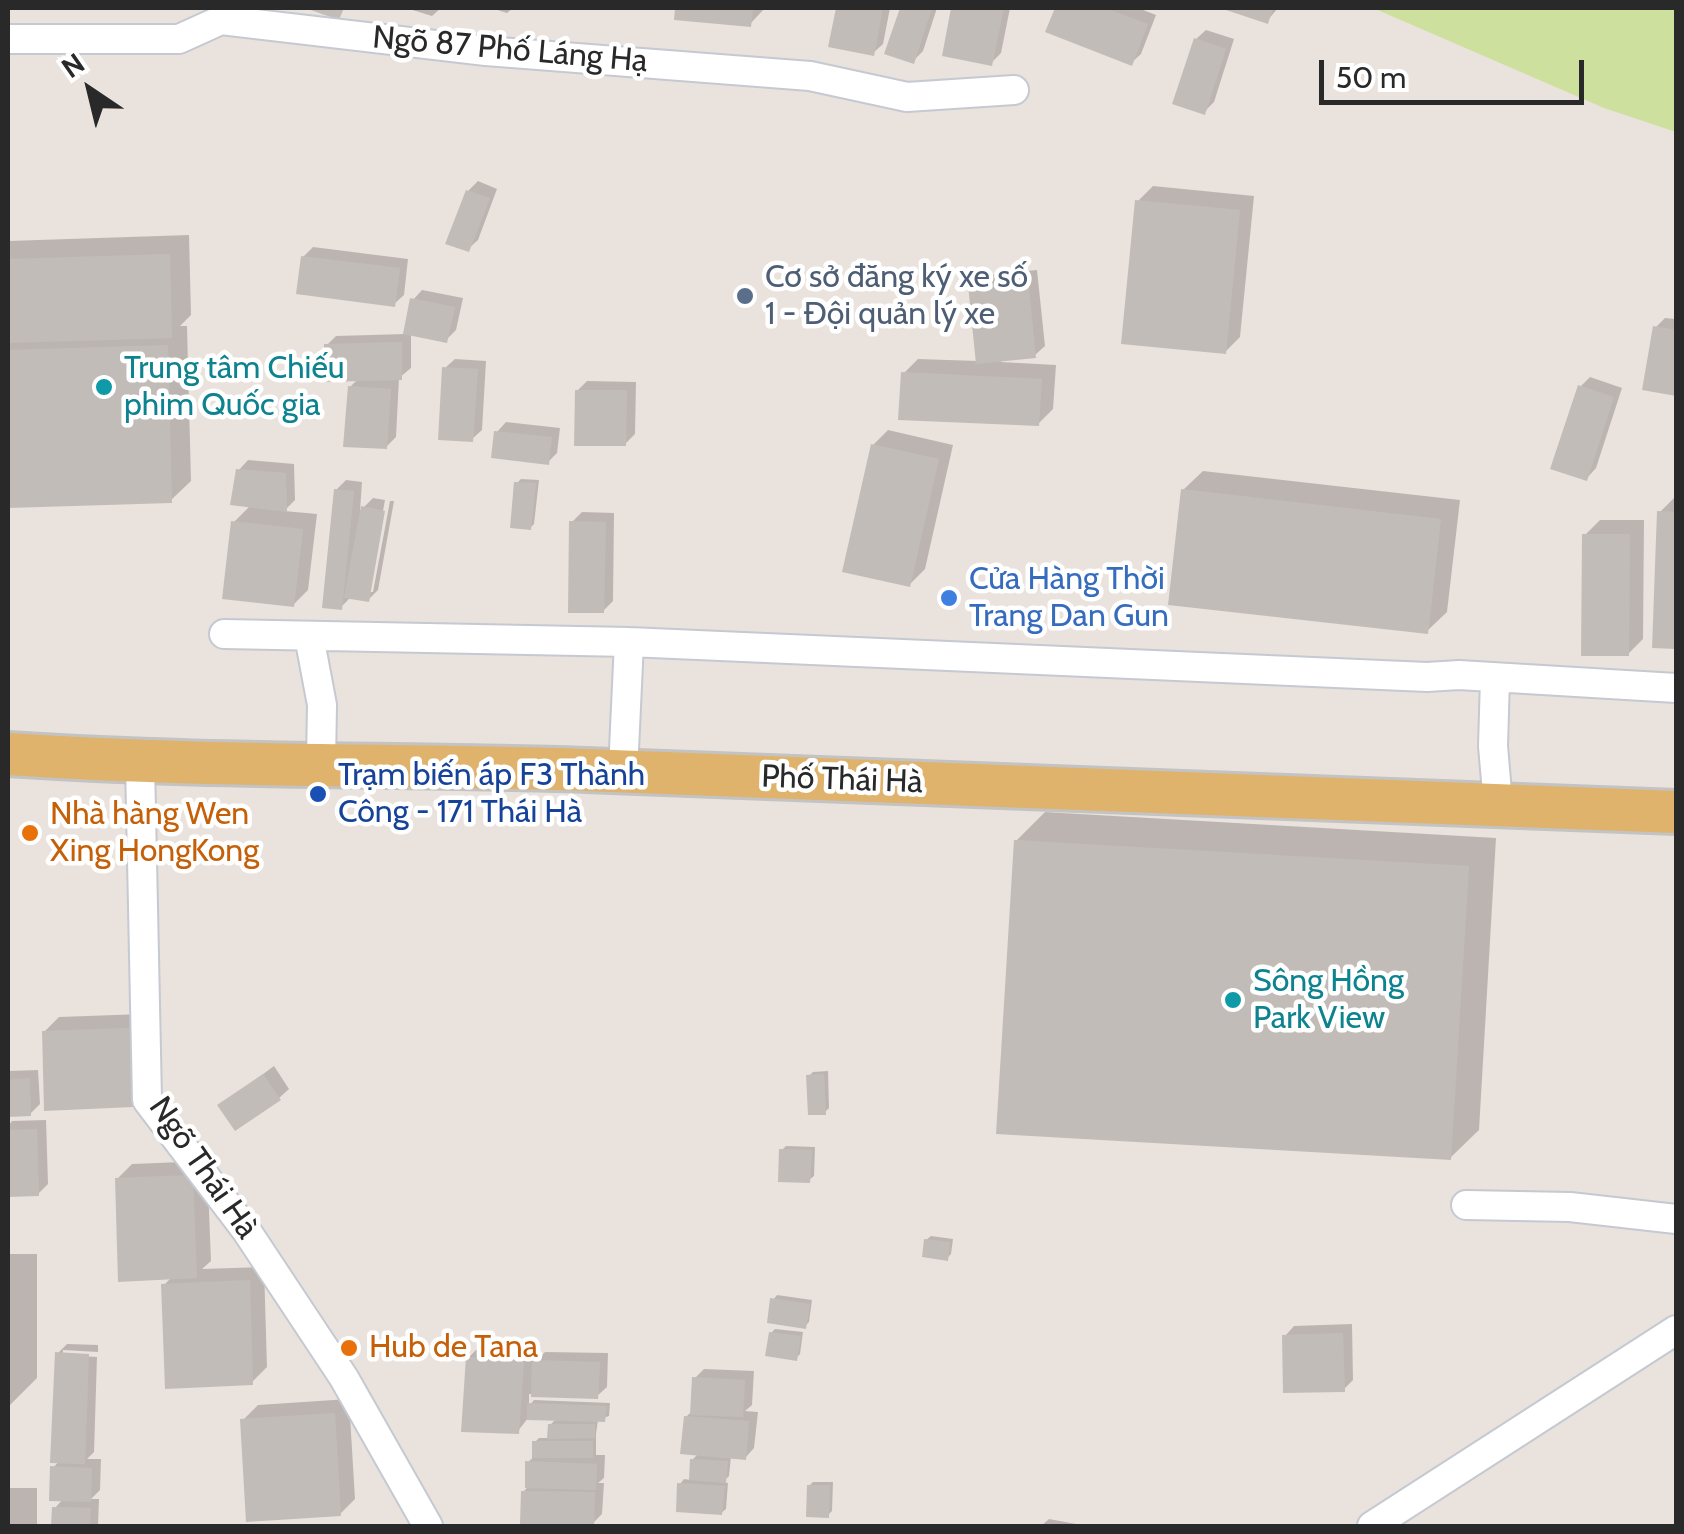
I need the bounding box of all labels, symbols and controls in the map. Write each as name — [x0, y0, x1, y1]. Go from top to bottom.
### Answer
street label: Ngõ 87 Phố Láng Hạ — [371, 19, 649, 81]
north arrow — [40, 40, 140, 140]
scale bar — [1324, 40, 1589, 102]
text: N — [55, 46, 91, 85]
text: 50 m — [1336, 59, 1406, 96]
place label: Cơ sở đăng ký xe số 1 - Đội quản lý xe — [765, 259, 1028, 334]
marker: Cơ sở đăng ký xe số 1 - Đội quản lý xe — [734, 285, 756, 307]
place label: Trung tâm Chiếu phim Quốc gia — [124, 350, 345, 425]
marker: Trung tâm Chiếu phim Quốc gia — [93, 376, 115, 398]
place label: Cửa Hàng Thời Trang Dan Gun — [969, 561, 1169, 636]
marker: Cửa Hàng Thời Trang Dan Gun — [938, 587, 960, 609]
place label: Trạm biến áp F3 Thành Công - 171 Thái Hà — [338, 757, 645, 832]
street label: Phố Thái Hà — [761, 758, 923, 802]
marker: Trạm biến áp F3 Thành Công - 171 Thái Hà — [307, 783, 329, 805]
place label: Nhà hàng Wen Xing HongKong — [50, 796, 259, 871]
marker: Nhà hàng Wen Xing HongKong — [19, 822, 41, 844]
place label: Sông Hồng Park View — [1253, 963, 1404, 1038]
marker: Sông Hồng Park View — [1222, 989, 1244, 1011]
street label: Ngõ Thái Hà — [140, 1090, 266, 1246]
place label: Hub de Tana — [369, 1329, 538, 1367]
marker: Hub de Tana — [338, 1337, 360, 1359]

